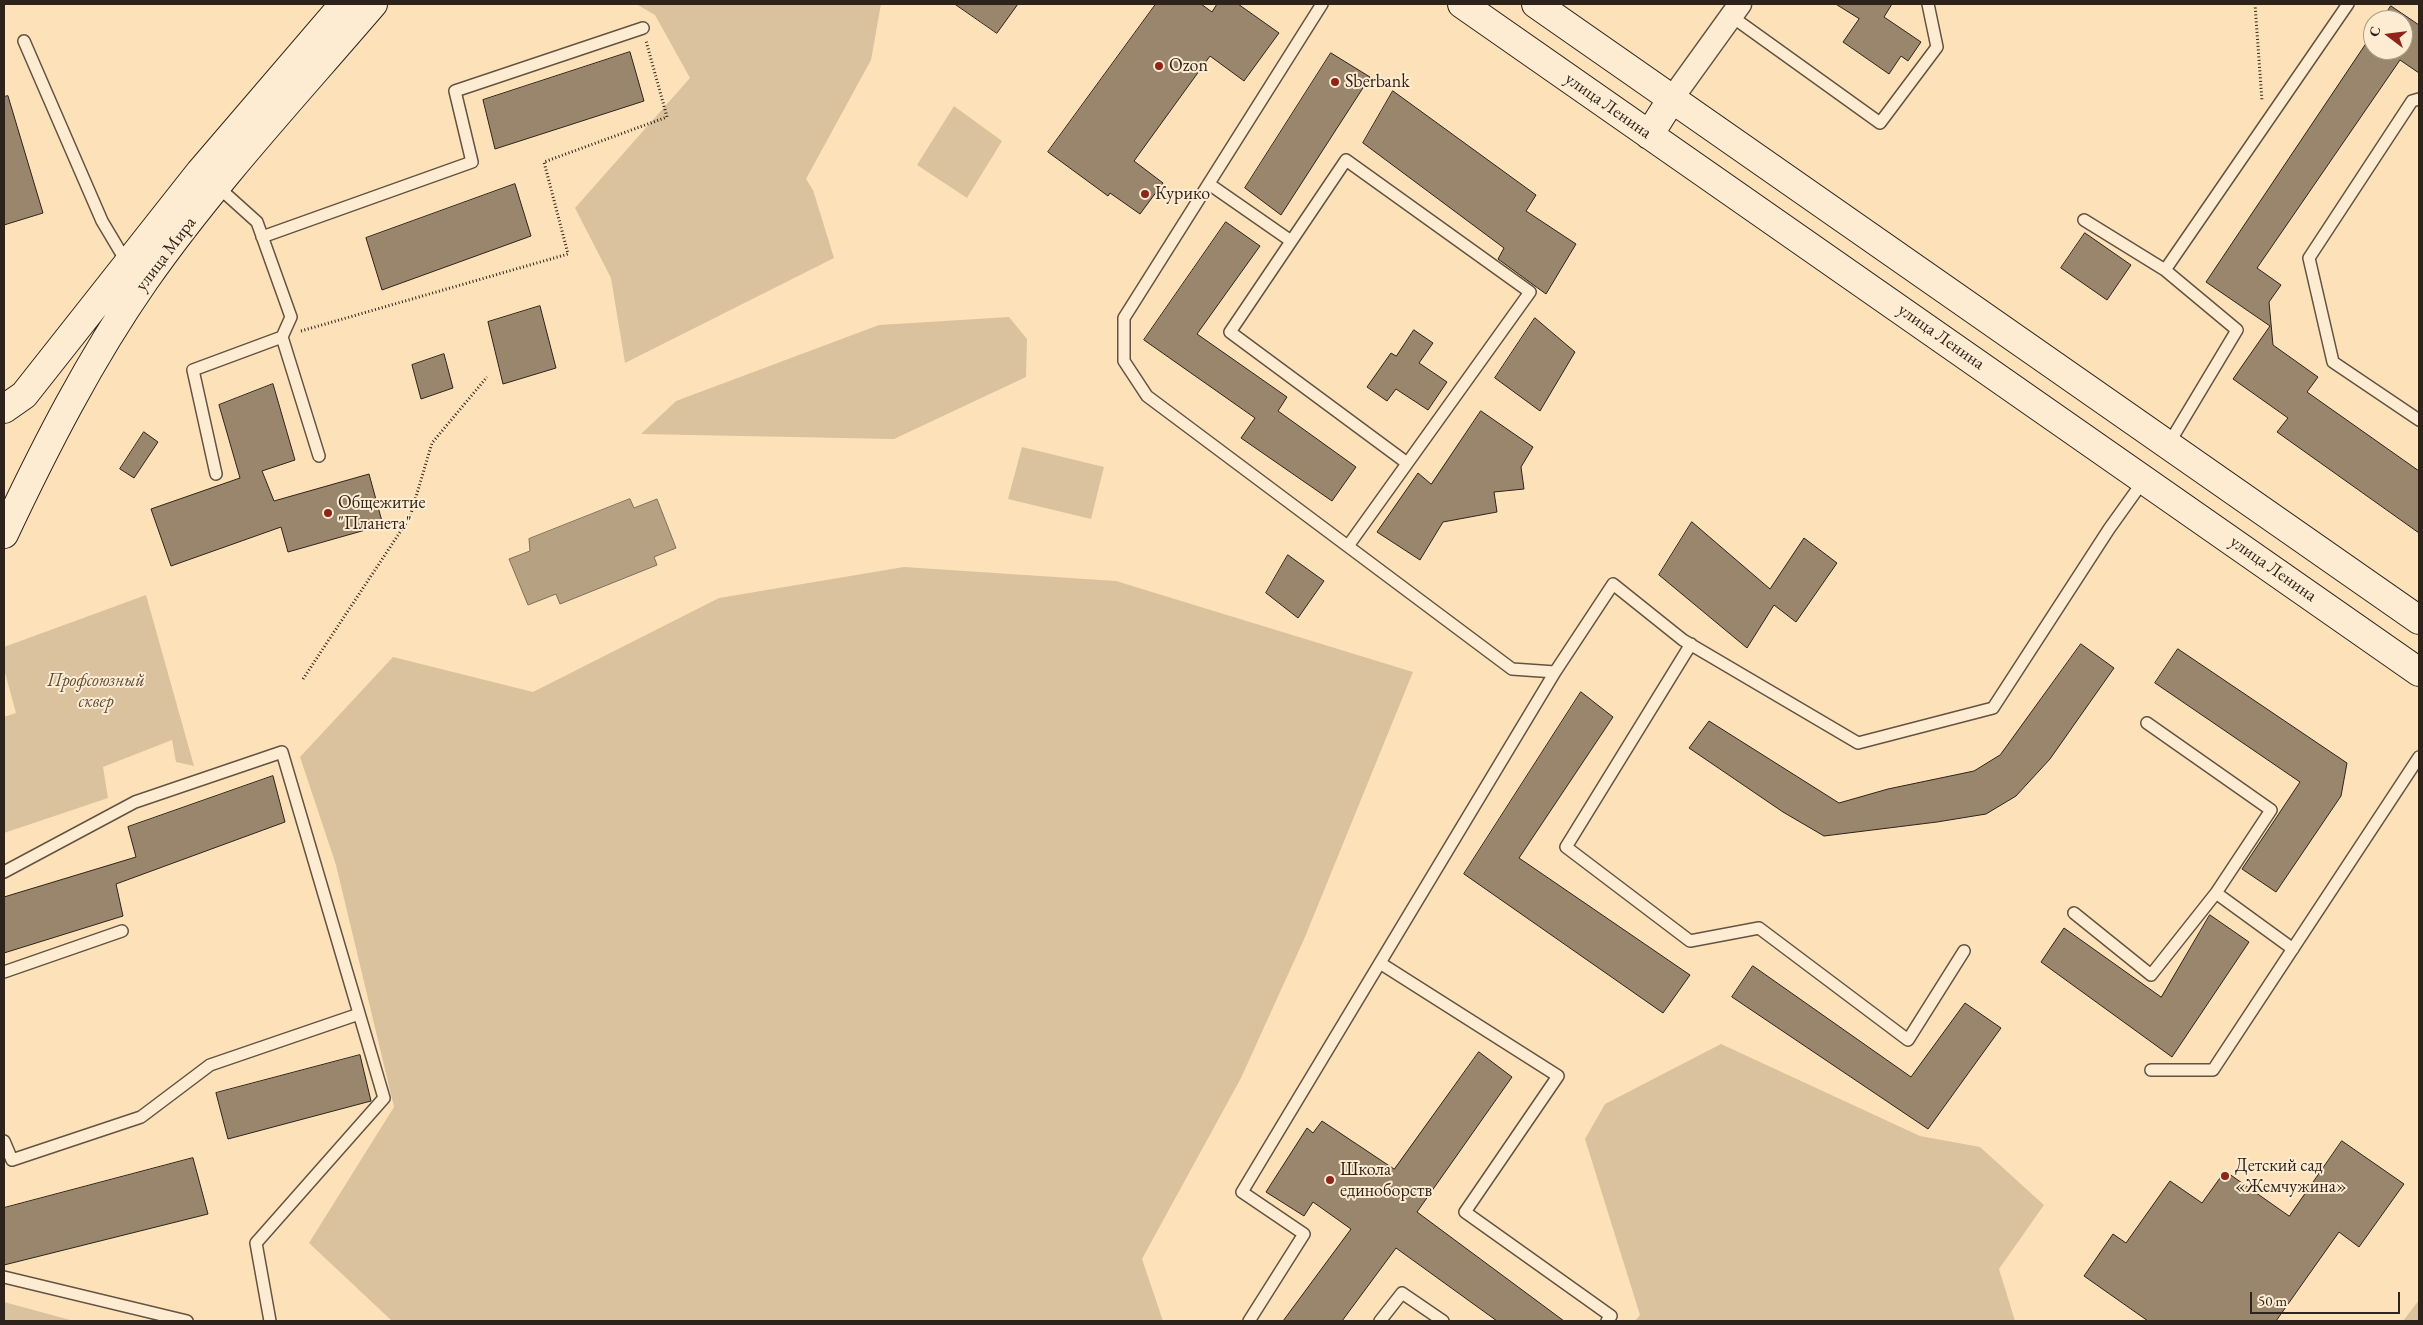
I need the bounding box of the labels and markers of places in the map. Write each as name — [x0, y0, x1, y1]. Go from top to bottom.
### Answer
place label: Ozon — [1169, 55, 1208, 77]
marker: Ozon — [1153, 60, 1165, 72]
place label: Sberbank — [1345, 71, 1410, 93]
marker: Sberbank — [1329, 76, 1341, 88]
place label: Курико — [1155, 183, 1210, 205]
marker: Курико — [1139, 188, 1151, 200]
place label: Общежитие "Планета" — [338, 492, 425, 534]
marker: Общежитие "Планета" — [322, 507, 334, 519]
place label: Детский сад «Жемчужина» — [2235, 1155, 2347, 1198]
place label: Школа единоборств — [1340, 1159, 1432, 1202]
marker: Детский сад «Жемчужина» — [2219, 1170, 2231, 1182]
marker: Школа единоборств — [1324, 1174, 1336, 1186]

